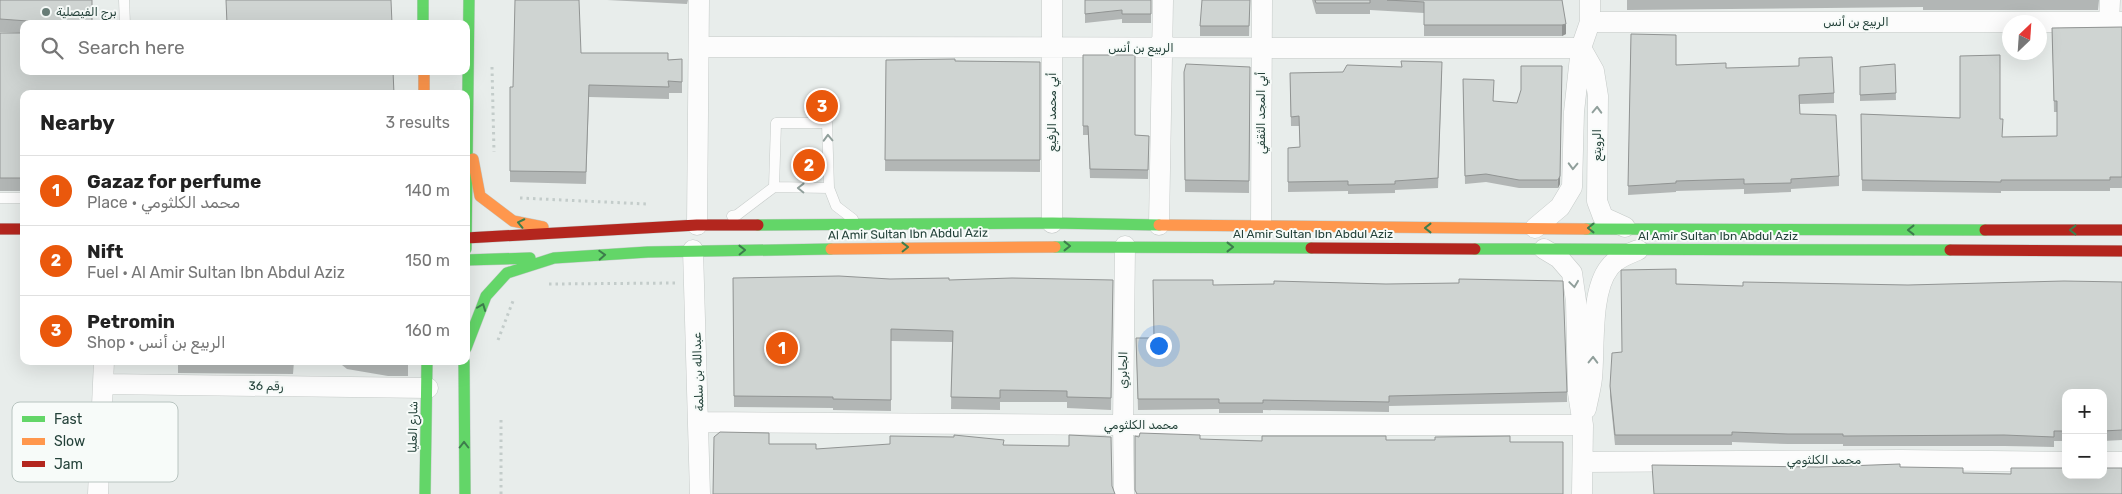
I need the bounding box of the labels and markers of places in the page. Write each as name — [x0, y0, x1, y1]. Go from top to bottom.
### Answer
place label: برج الفيصلية — [56, 5, 117, 21]
marker: برج الفيصلية — [40, 6, 52, 18]
pin: 3 — [806, 87, 838, 125]
pin: 2 — [793, 146, 825, 184]
pin: 1 — [766, 329, 798, 367]

